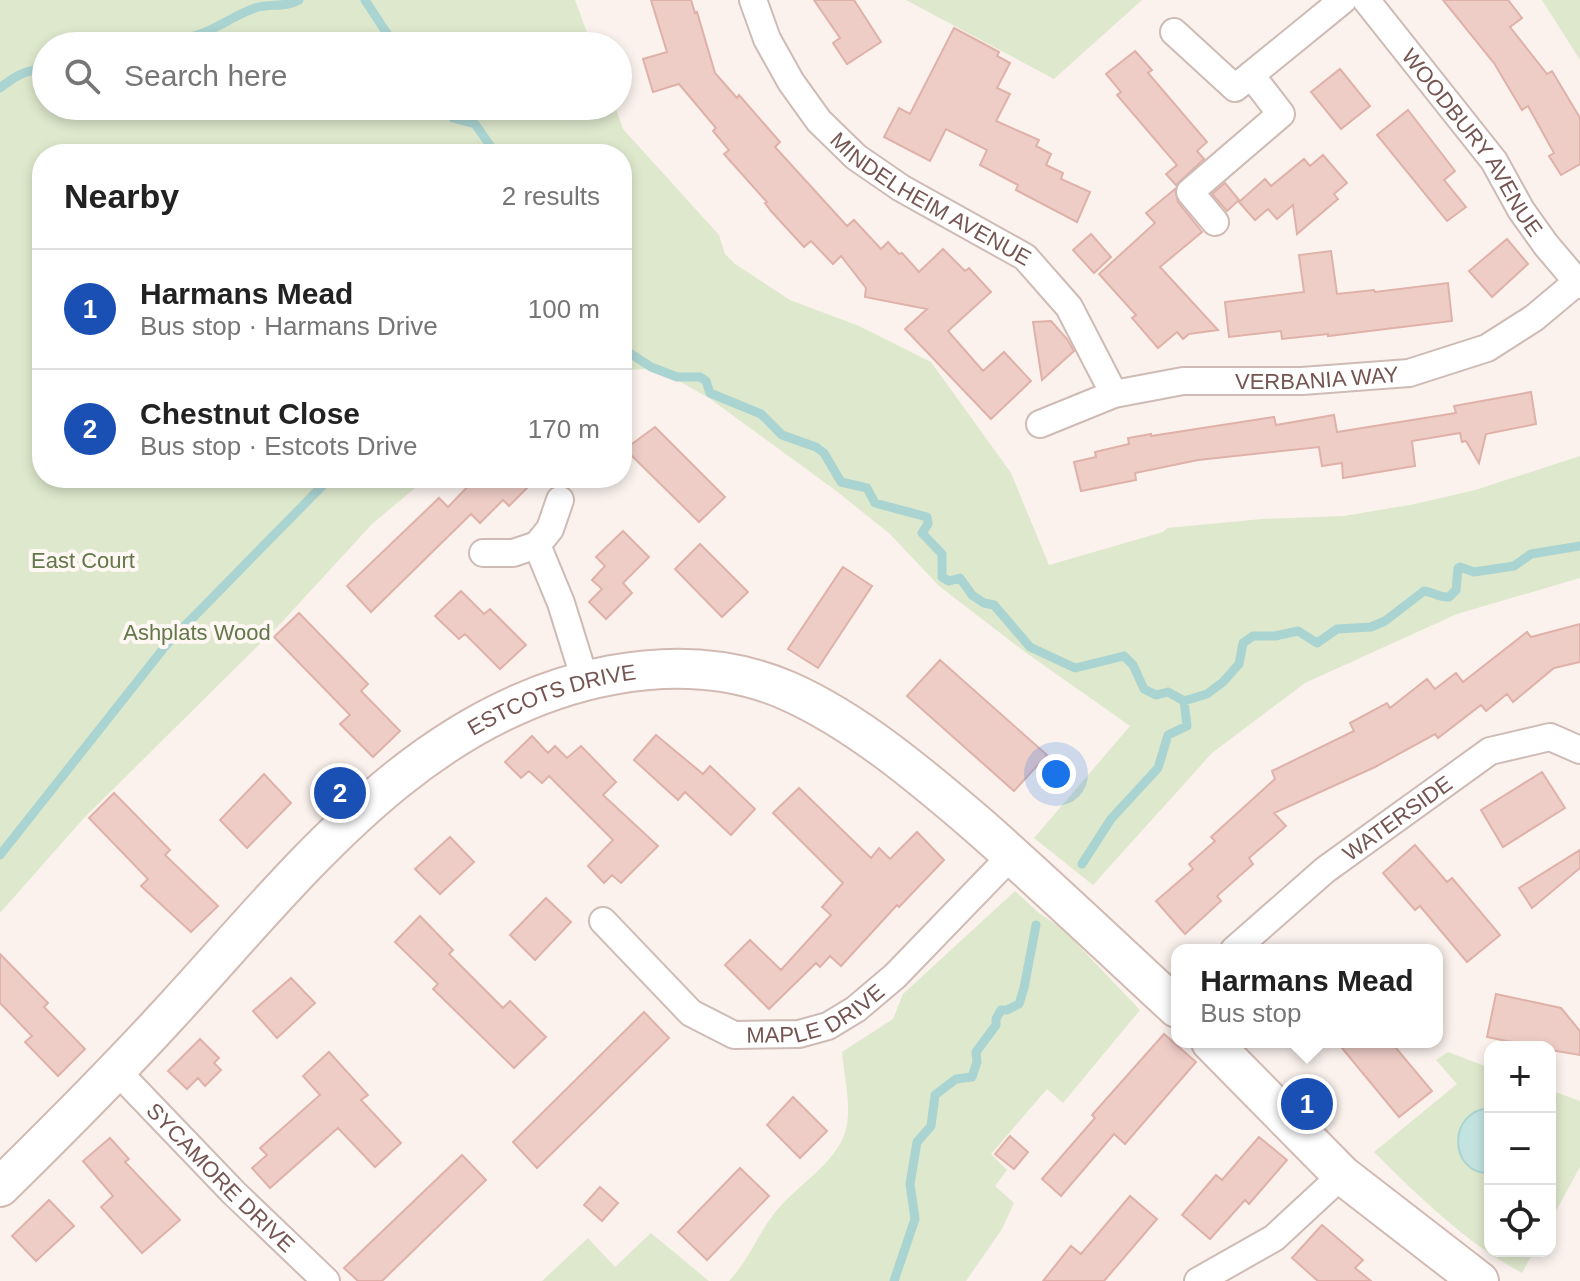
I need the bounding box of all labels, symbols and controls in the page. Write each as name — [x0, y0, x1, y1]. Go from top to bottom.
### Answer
search box — [32, 32, 632, 120]
street label: WOODBURY AVENUE — [1397, 44, 1548, 241]
icon: search — [60, 54, 104, 98]
text: Search here — [124, 59, 287, 92]
street label: MINDELHEIM AVENUE — [825, 127, 1035, 271]
text: Nearby — [64, 177, 179, 215]
text: 2 results — [502, 181, 600, 211]
text: Harmans Mead — [140, 277, 353, 310]
text: 1 — [83, 294, 97, 324]
text: 100 m — [528, 294, 600, 324]
text: Bus stop · Harmans Drive — [140, 311, 438, 341]
street label: VERBANIA WAY — [1235, 362, 1400, 394]
text: Chestnut Close — [140, 397, 360, 430]
text: 2 — [83, 414, 97, 444]
text: 170 m — [528, 414, 600, 444]
text: Bus stop · Estcots Drive — [140, 431, 417, 461]
park label: East Court — [31, 548, 135, 573]
park label: Ashplats Wood — [123, 620, 271, 645]
street label: ESTCOTS DRIVE — [463, 659, 637, 740]
your location — [1036, 754, 1076, 794]
pin: 2 — [314, 763, 366, 823]
street label: WATERSIDE — [1338, 771, 1457, 866]
popup — [1171, 944, 1443, 1048]
text: Harmans Mead — [1200, 964, 1414, 997]
street label: MAPLE DRIVE — [746, 979, 889, 1048]
text: Bus stop — [1200, 998, 1301, 1028]
map controls — [1484, 1041, 1556, 1257]
button: + — [1484, 1041, 1556, 1113]
pin: 1 — [1281, 1074, 1333, 1134]
street label: SYCAMORE DRIVE — [141, 1098, 300, 1257]
button: − — [1484, 1113, 1556, 1185]
button: locate — [1484, 1185, 1556, 1257]

